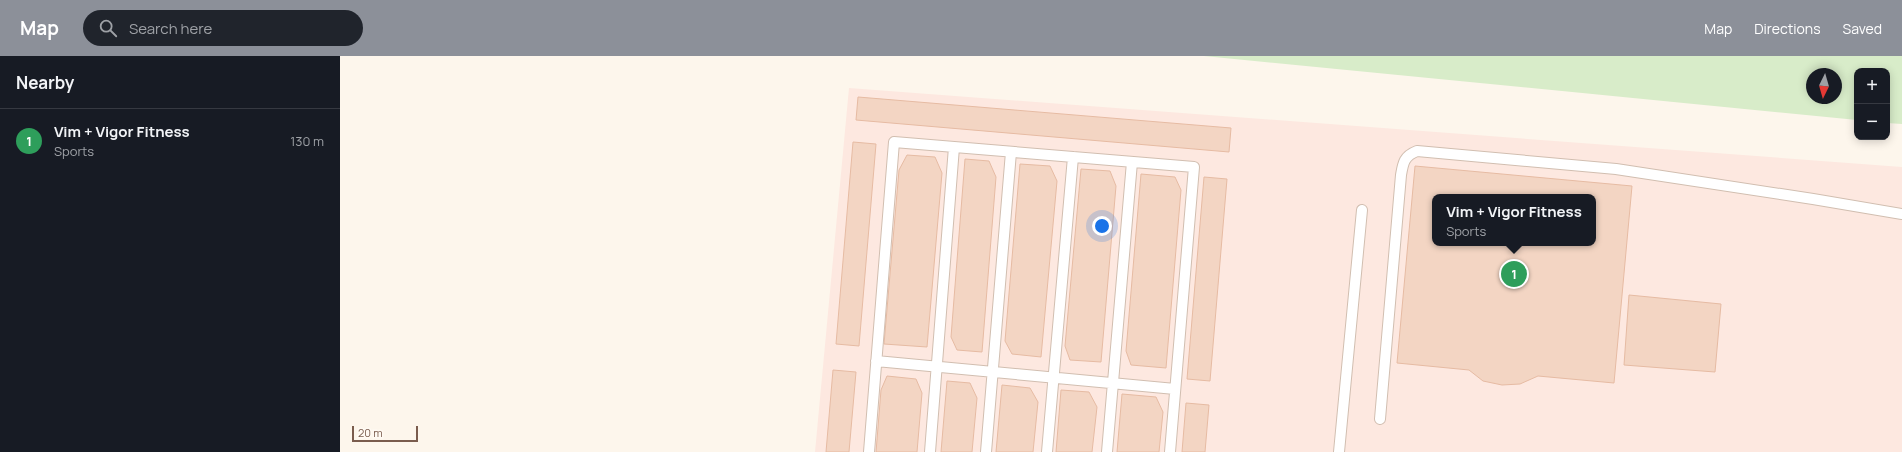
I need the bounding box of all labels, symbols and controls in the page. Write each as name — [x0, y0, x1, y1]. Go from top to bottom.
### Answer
search box — [83, 10, 363, 46]
text: Map — [20, 15, 59, 41]
icon: search — [97, 17, 119, 39]
text: Search here — [129, 18, 212, 39]
text: Map — [1704, 19, 1732, 38]
text: Directions — [1754, 19, 1821, 38]
text: Saved — [1843, 19, 1882, 38]
north arrow — [1806, 68, 1842, 104]
map controls — [1854, 68, 1890, 140]
button: + — [1854, 68, 1890, 104]
text: Nearby — [16, 71, 74, 94]
button: − — [1854, 104, 1890, 140]
text: Vim + Vigor Fitness — [54, 121, 190, 142]
text: 1 — [26, 132, 32, 150]
text: 130 m — [290, 132, 324, 150]
text: Sports — [54, 142, 94, 160]
popup — [1432, 194, 1596, 246]
text: Vim + Vigor Fitness — [1446, 201, 1582, 222]
your location — [1092, 216, 1112, 236]
text: Sports — [1446, 222, 1486, 240]
pin: 1 — [1501, 259, 1527, 289]
scale bar — [352, 424, 418, 443]
text: 20 m — [358, 425, 383, 440]

